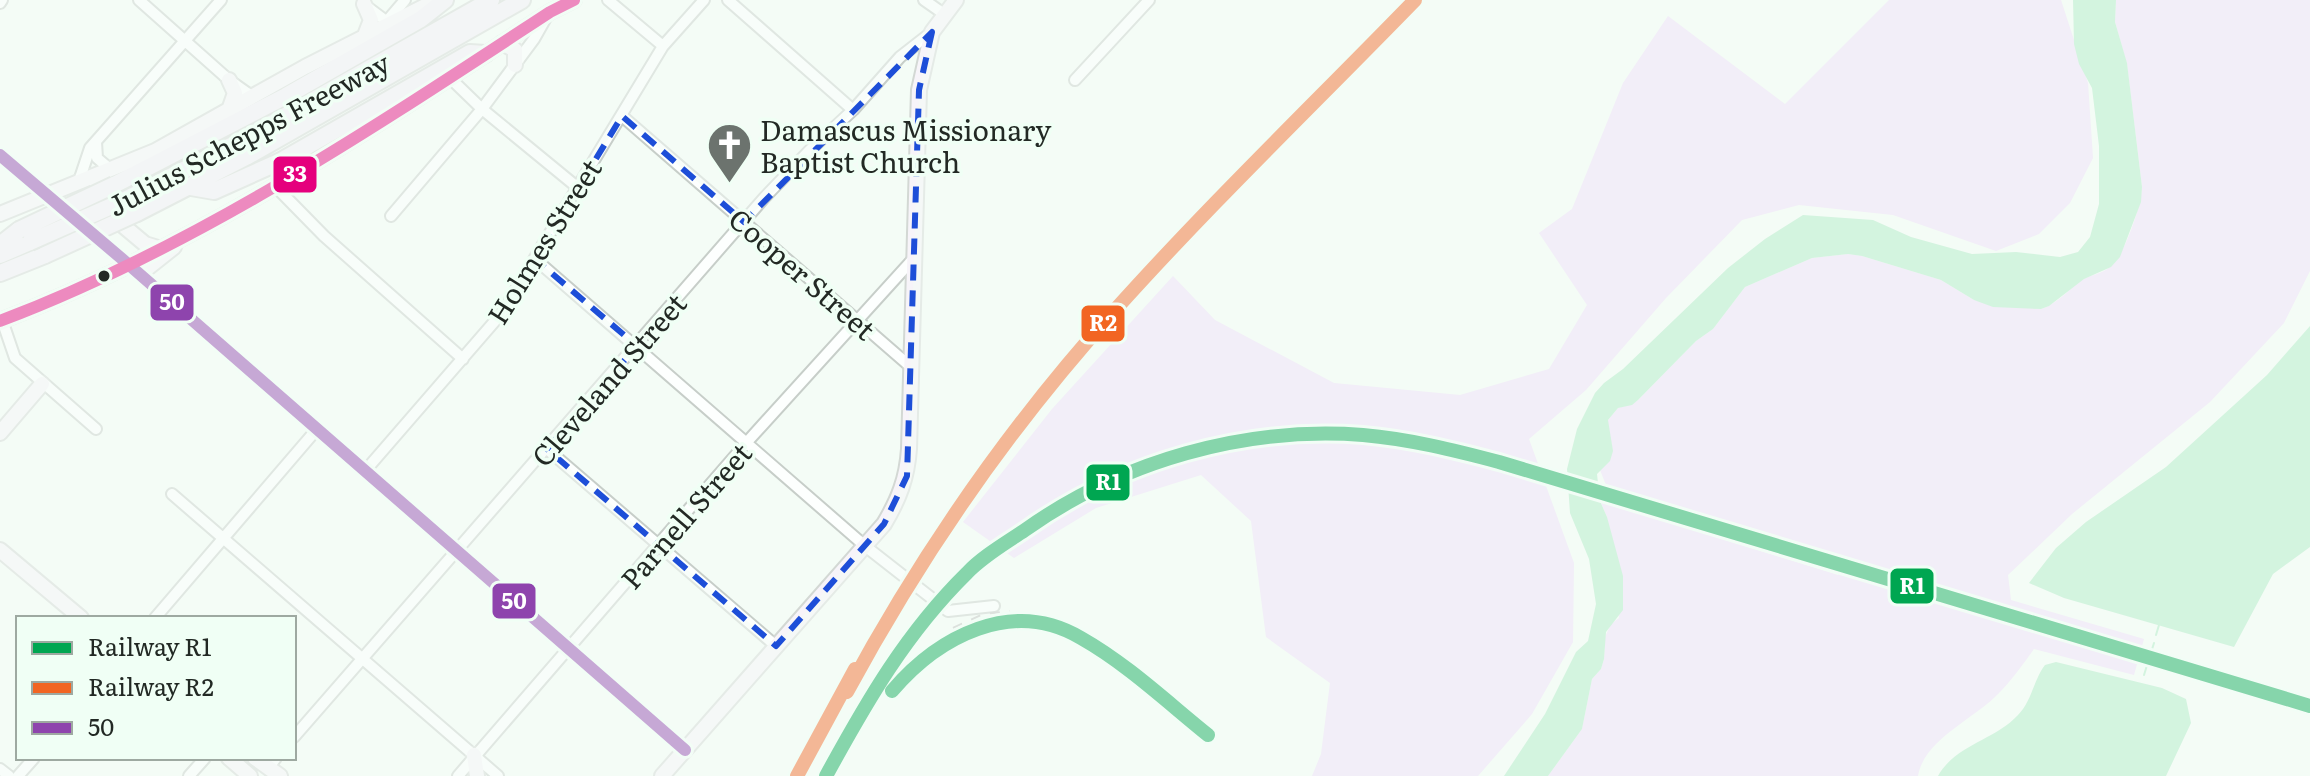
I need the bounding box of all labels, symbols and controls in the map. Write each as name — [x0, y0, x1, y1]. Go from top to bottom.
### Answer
street label: Julius Schepps Freeway — [99, 40, 397, 225]
place label: Damascus Missionary Baptist Church — [760, 108, 1052, 182]
church icon: Damascus Missionary Baptist Church — [705, 121, 753, 184]
street label: Holmes Street — [475, 150, 611, 332]
line badge: 33 — [272, 155, 318, 194]
text: 33 — [283, 156, 307, 189]
street label: Cooper Street — [720, 197, 886, 349]
unlabelled marker — [96, 268, 112, 284]
street label: Cleveland Street — [521, 282, 696, 475]
line badge: 50 — [149, 283, 195, 322]
text: 50 — [159, 284, 185, 317]
line badge: R2 — [1080, 304, 1126, 343]
text: R2 — [1089, 305, 1117, 338]
street label: Parnell Street — [609, 432, 761, 597]
line badge: R1 — [1085, 463, 1131, 502]
text: R1 — [1095, 464, 1121, 497]
line badge: R1 — [1889, 567, 1935, 605]
text: R1 — [1899, 568, 1925, 601]
line badge: 50 — [491, 582, 537, 620]
text: 50 — [501, 583, 527, 616]
legend — [16, 616, 296, 760]
text: Railway R1 — [88, 628, 212, 663]
text: Railway R2 — [88, 668, 214, 703]
text: 50 — [88, 708, 114, 743]

